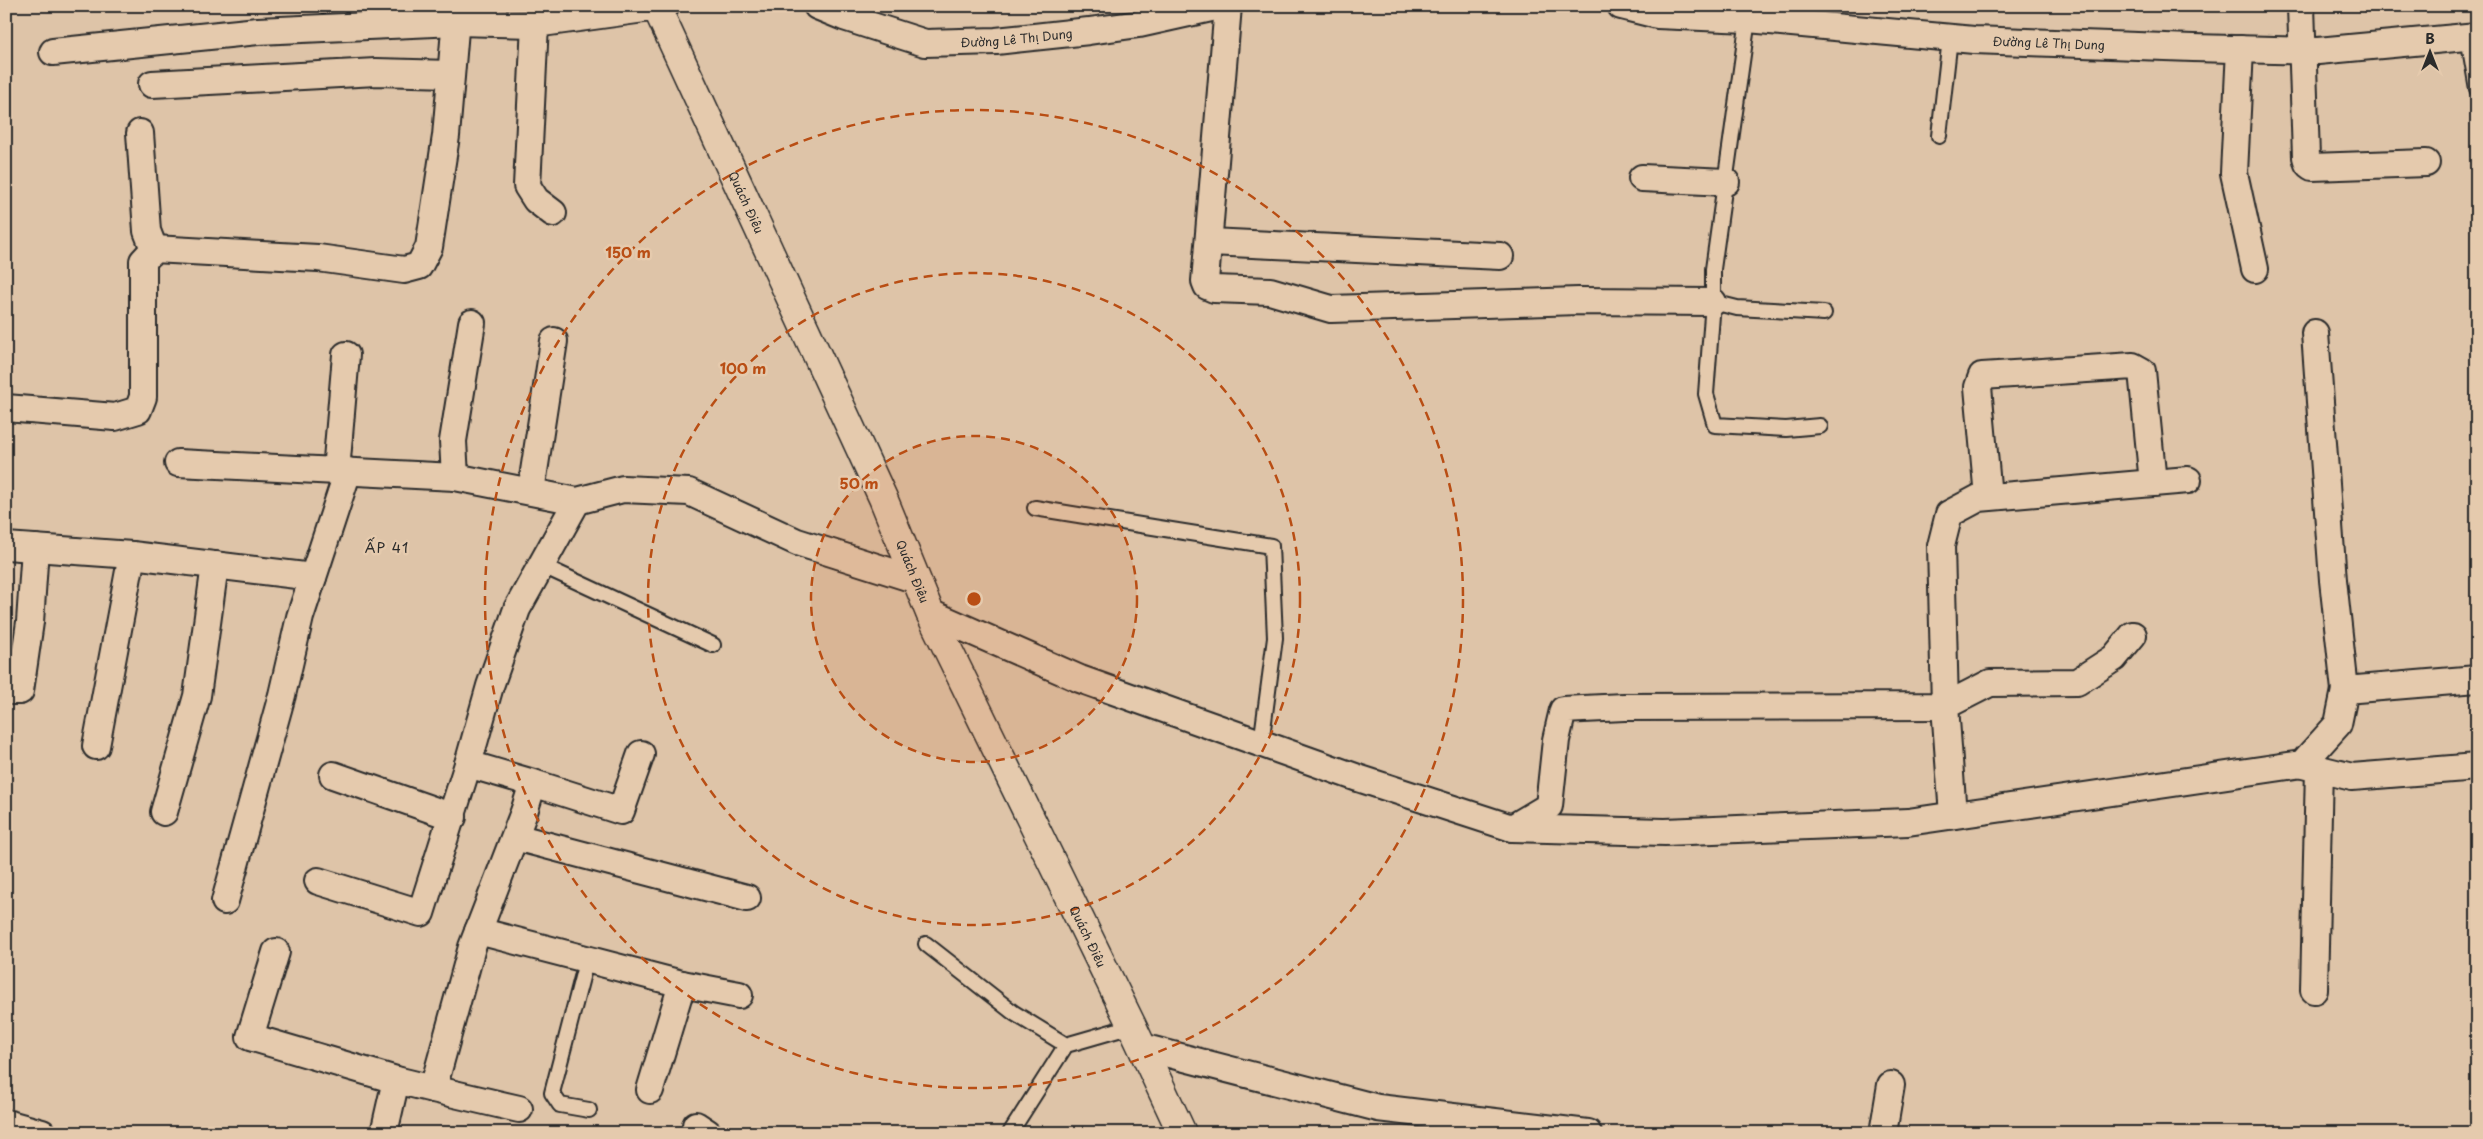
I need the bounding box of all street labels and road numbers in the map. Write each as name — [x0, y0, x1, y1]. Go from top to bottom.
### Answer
street label: Đường Lê Thị Dung — [960, 24, 1073, 51]
street label: Đường Lê Thị Dung — [1992, 32, 2105, 54]
street label: Quách Điêu — [724, 168, 769, 236]
street label: Quách Điêu — [892, 537, 934, 605]
street label: Quách Điêu — [1065, 902, 1111, 970]

